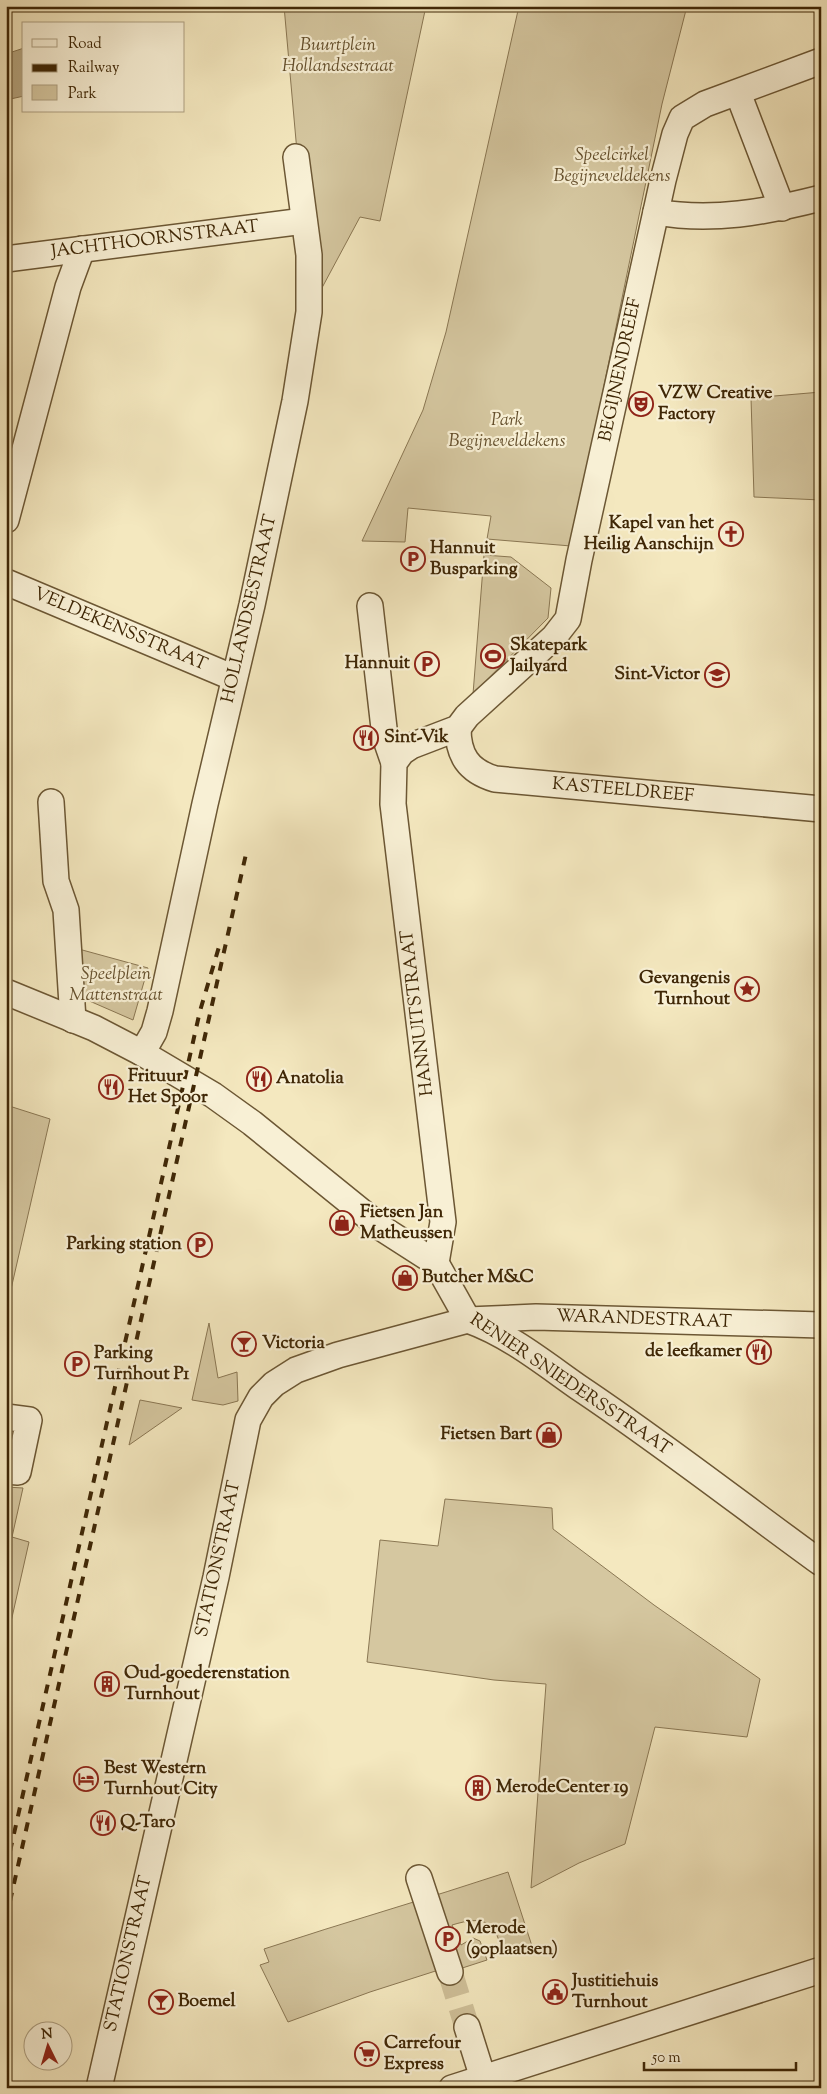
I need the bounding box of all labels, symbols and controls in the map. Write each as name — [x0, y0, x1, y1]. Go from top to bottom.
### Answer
legend — [22, 22, 185, 112]
park label: Buurtplein Hollandsestraat — [282, 33, 395, 80]
text: Road — [68, 34, 102, 55]
text: Railway — [68, 58, 120, 79]
text: Park — [68, 84, 97, 105]
park label: Speelcirkel Begijneveldekens — [553, 143, 671, 190]
street label: JACHTHOORNSTRAAT — [49, 214, 261, 266]
street label: BEGIJNENDREEF — [593, 296, 649, 444]
place label: VZW Creative Factory — [658, 381, 773, 428]
theatre icon: VZW Creative Factory — [628, 391, 654, 417]
park label: Park Begijneveldekens — [448, 408, 566, 455]
place label: Kapel van het Heilig Aanschijn — [584, 511, 715, 558]
street label: HOLLANDSESTRAAT — [216, 512, 284, 706]
church icon: Kapel van het Heilig Aanschijn — [718, 521, 744, 547]
place label: Hannuit Busparking — [430, 536, 518, 583]
parking icon: Hannuit Busparking — [400, 546, 426, 572]
street label: VELDEKENSSTRAAT — [29, 582, 211, 679]
place label: Skatepark Jailyard — [508, 633, 588, 680]
sports icon: Skatepark Jailyard — [480, 643, 506, 669]
place label: Hannuit — [345, 651, 411, 677]
parking icon: Hannuit — [414, 651, 440, 677]
place label: Sint-Victor — [614, 662, 700, 688]
school or university icon: Sint-Victor — [704, 662, 730, 688]
restaurant icon: Sint-Vik — [353, 725, 379, 751]
place label: Sint-Vik — [384, 725, 449, 751]
street label: KASTEELDREEF — [551, 772, 695, 810]
street label: HANNUITSTRAAT — [395, 928, 441, 1098]
park label: Speelplein Mattenstraat — [69, 962, 164, 1009]
place label: Gevangenis Turnhout — [639, 966, 731, 1013]
place icon: Gevangenis Turnhout — [734, 976, 760, 1002]
place label: Frituur Het Spoor — [128, 1064, 208, 1111]
restaurant icon: Anatolia — [246, 1066, 272, 1092]
place label: Anatolia — [276, 1066, 344, 1092]
restaurant icon: Frituur Het Spoor — [98, 1074, 124, 1100]
place label: Fietsen Jan Matheussen — [360, 1200, 453, 1247]
shop icon: Fietsen Jan Matheussen — [329, 1210, 355, 1236]
place label: Parking station — [66, 1232, 182, 1258]
parking icon: Parking station — [187, 1232, 213, 1258]
shop icon: Butcher M&C — [392, 1265, 418, 1291]
place label: Butcher M&C — [422, 1265, 534, 1291]
street label: WARANDESTRAAT — [556, 1304, 733, 1336]
street label: RENIER SNIEDERSSTRAAT — [464, 1308, 676, 1463]
bar icon: Victoria — [231, 1331, 257, 1357]
place label: Victoria — [262, 1331, 325, 1357]
place label: de leefkamer — [645, 1339, 742, 1365]
restaurant icon: de leefkamer — [746, 1339, 772, 1365]
place label: Parking Turnhout P1 — [94, 1341, 190, 1388]
parking icon: Parking Turnhout P1 — [64, 1351, 90, 1377]
place label: Fietsen Bart — [441, 1422, 533, 1448]
shop icon: Fietsen Bart — [536, 1422, 562, 1448]
street label: STATIONSTRAAT — [190, 1478, 248, 1640]
place label: Oud-goederenstation Turnhout — [124, 1661, 290, 1708]
building icon: Oud-goederenstation Turnhout — [94, 1671, 120, 1697]
place label: Best Western Turnhout City — [104, 1756, 218, 1803]
hotel icon: Best Western Turnhout City — [73, 1766, 99, 1792]
building icon: MerodeCenter 19 — [465, 1775, 491, 1801]
place label: MerodeCenter 19 — [496, 1775, 629, 1801]
restaurant icon: Q-Taro — [90, 1810, 116, 1836]
place label: Q-Taro — [120, 1810, 176, 1836]
street label: STATIONSTRAAT — [98, 1873, 160, 2035]
place label: Merode (90plaatsen) — [466, 1916, 558, 1963]
parking icon: Merode (90plaatsen) — [435, 1926, 461, 1952]
place label: Justitiehuis Turnhout — [570, 1969, 658, 2016]
public building icon: Justitiehuis Turnhout — [542, 1979, 568, 2005]
bar icon: Boemel — [148, 1989, 174, 2015]
place label: Boemel — [178, 1989, 237, 2015]
north arrow — [22, 2022, 72, 2072]
text: N — [41, 2025, 53, 2045]
place label: Carrefour Express — [384, 2031, 461, 2078]
scale bar — [644, 2039, 797, 2071]
supermarket icon: Carrefour Express — [354, 2041, 380, 2067]
text: 50 m — [651, 2048, 681, 2069]

